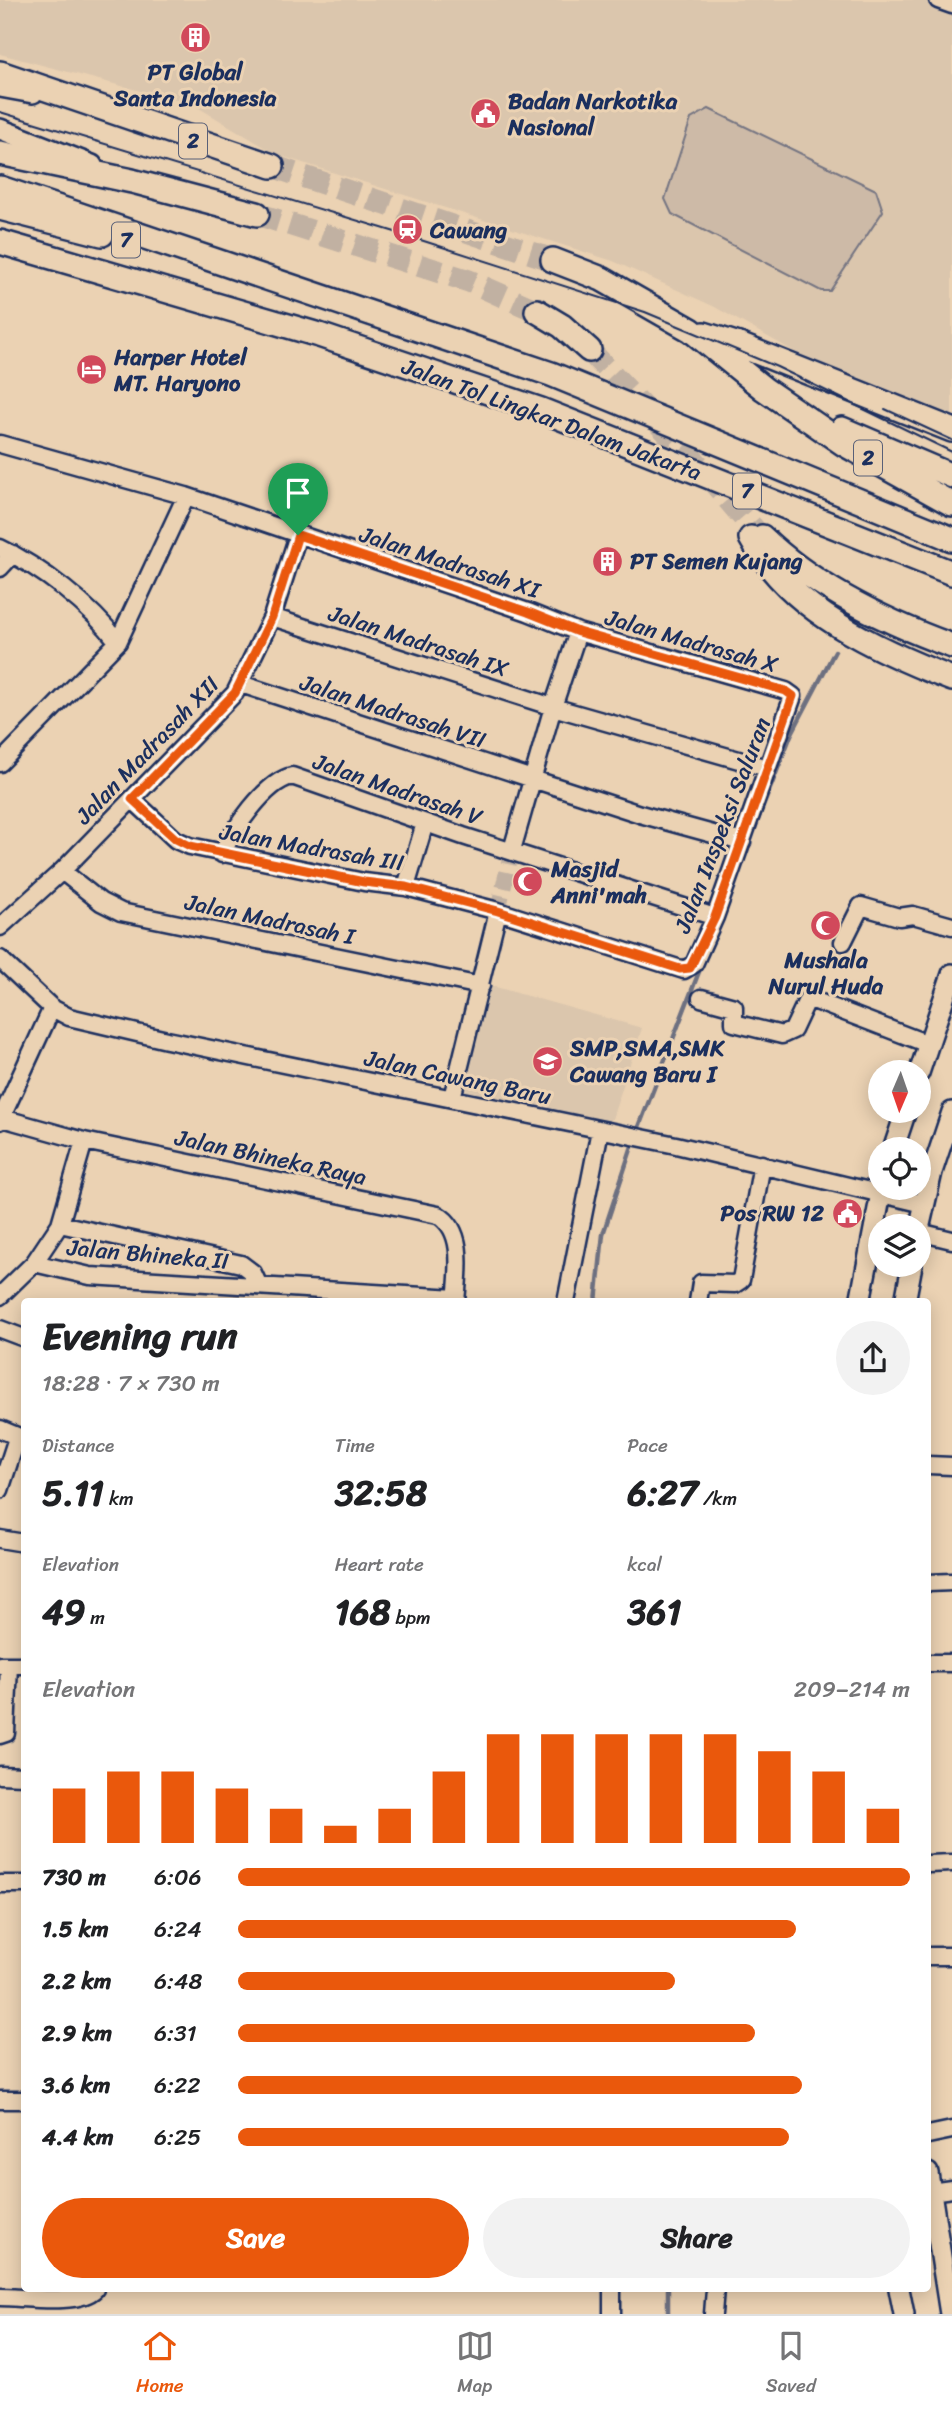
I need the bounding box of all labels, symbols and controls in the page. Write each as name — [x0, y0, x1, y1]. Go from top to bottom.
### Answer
building icon: PT Global Santa Indonesia — [178, 21, 212, 55]
place label: PT Global Santa Indonesia — [113, 52, 277, 119]
place label: Badan Narkotika Nasional — [507, 81, 678, 148]
public building icon: Badan Narkotika Nasional — [468, 97, 502, 131]
road number: 2 — [179, 124, 207, 158]
place label: Cawang — [429, 210, 508, 251]
station icon: Cawang — [390, 213, 424, 247]
road number: 7 — [112, 222, 140, 258]
place label: Harper Hotel MT. Haryono — [113, 337, 248, 404]
street label: Jalan Tol Lingkar Dalam Jakarta — [395, 346, 708, 493]
hotel icon: Harper Hotel MT. Haryono — [74, 353, 108, 387]
road number: 2 — [854, 440, 882, 476]
pin — [268, 463, 328, 535]
icon: arrive — [279, 474, 317, 512]
road number: 7 — [733, 474, 761, 508]
street label: Jalan Madrasah XI — [353, 514, 547, 612]
place label: PT Semen Kujang — [630, 541, 803, 582]
building icon: PT Semen Kujang — [590, 544, 624, 578]
street label: Jalan Madrasah IX — [322, 593, 514, 690]
street label: Jalan Madrasah X — [599, 597, 783, 686]
street label: Jalan Madrasah VII — [294, 662, 491, 761]
street label: Jalan Madrasah XII — [64, 666, 230, 835]
street label: Jalan Inspeksi Saluran — [662, 711, 783, 940]
street label: Jalan Madrasah V — [307, 741, 488, 838]
street label: Jalan Madrasah III — [216, 811, 407, 884]
place label: Masjid Anni'mah — [550, 849, 647, 916]
mosque icon: Masjid Anni'mah — [511, 865, 545, 899]
street label: Jalan Madrasah I — [180, 881, 360, 958]
mosque icon: Mushala Nurul Huda — [809, 909, 843, 943]
place label: Mushala Nurul Huda — [768, 940, 884, 1007]
place label: SMP,SMA,SMK Cawang Baru I — [569, 1028, 725, 1095]
street label: Jalan Cawang Baru — [360, 1037, 555, 1117]
school or university icon: SMP,SMA,SMK Cawang Baru I — [530, 1044, 564, 1078]
north arrow — [868, 1060, 931, 1124]
map controls — [868, 1060, 931, 1277]
street label: Jalan Bhineka Raya — [170, 1117, 370, 1198]
button: locate — [868, 1137, 931, 1200]
place label: Pos RW 12 — [720, 1193, 825, 1234]
public building icon: Pos RW 12 — [830, 1196, 864, 1230]
button: layers — [868, 1214, 931, 1277]
street label: Jalan Bhineka II — [64, 1227, 230, 1282]
text: Evening run — [42, 1303, 238, 1370]
button: share — [836, 1321, 910, 1395]
text: 18:28 · 7 × 730 m — [42, 1363, 220, 1404]
text: Distance — [42, 1429, 114, 1462]
text: Time — [335, 1429, 375, 1462]
text: Pace — [627, 1429, 668, 1462]
text: 5.11 — [42, 1462, 104, 1524]
text: 32:58 — [335, 1462, 427, 1524]
text: 6:27 — [627, 1462, 698, 1524]
text: km — [104, 1482, 134, 1515]
text: /km — [698, 1482, 737, 1515]
text: Elevation — [42, 1548, 119, 1581]
text: Heart rate — [335, 1548, 424, 1581]
text: kcal — [627, 1548, 662, 1581]
text: 49 — [42, 1581, 85, 1643]
text: 168 — [335, 1581, 391, 1643]
text: 361 — [627, 1581, 681, 1643]
text: m — [85, 1601, 105, 1634]
text: bpm — [391, 1601, 431, 1634]
text: Elevation — [42, 1669, 135, 1710]
text: 209–214 m — [794, 1669, 910, 1710]
text: 730 m — [42, 1857, 106, 1898]
text: 6:06 — [154, 1857, 202, 1898]
text: 1.5 km — [42, 1909, 109, 1950]
text: 6:24 — [154, 1909, 202, 1950]
text: 2.2 km — [42, 1961, 111, 2002]
text: 6:48 — [154, 1961, 202, 2002]
text: 2.9 km — [42, 2013, 112, 2054]
text: 6:31 — [154, 2013, 197, 2054]
text: 3.6 km — [42, 2065, 111, 2106]
text: 6:22 — [154, 2065, 201, 2106]
text: 4.4 km — [42, 2117, 114, 2158]
text: 6:25 — [154, 2117, 201, 2158]
button: Save — [42, 2198, 469, 2278]
button: Share — [483, 2198, 910, 2278]
tab: Home — [136, 2327, 184, 2402]
tab: Map — [456, 2327, 494, 2402]
tab: Saved — [766, 2327, 816, 2402]

